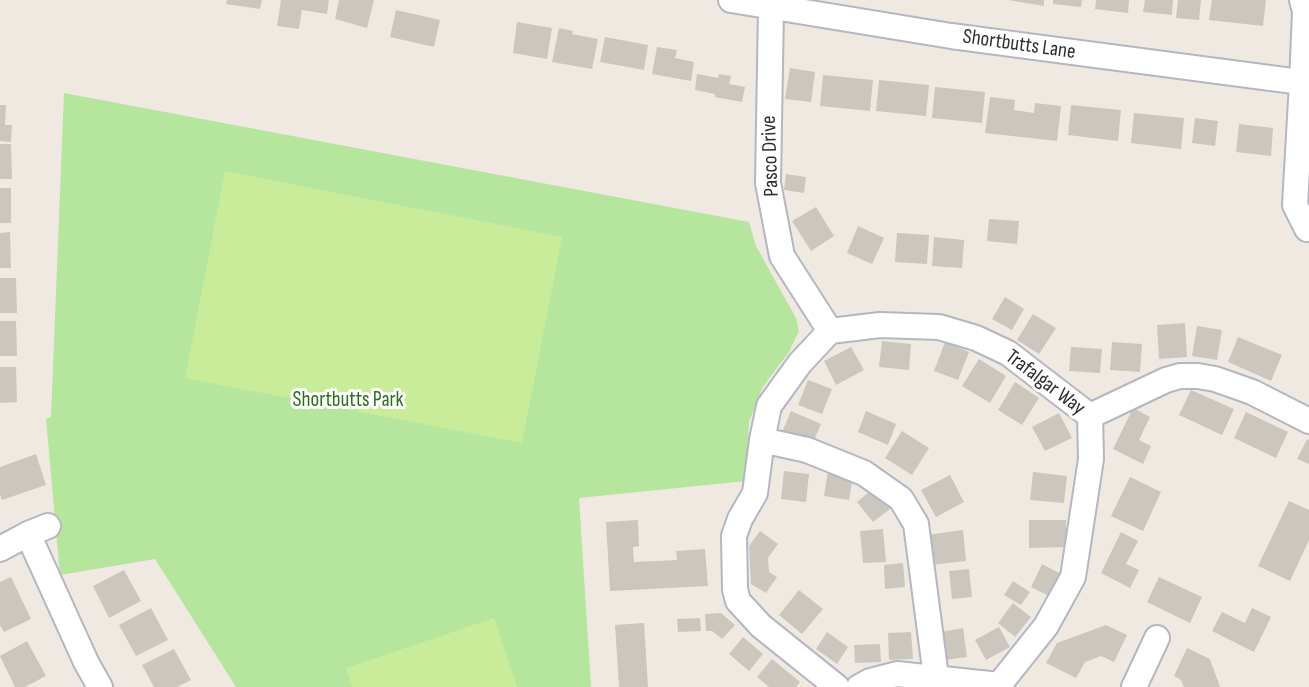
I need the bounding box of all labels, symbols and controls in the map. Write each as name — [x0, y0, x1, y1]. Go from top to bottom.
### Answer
street label: Shortbutts Lane — [961, 25, 1077, 65]
street label: Pasco Drive — [757, 115, 785, 197]
street label: Trafalgar Way — [1000, 345, 1090, 421]
park label: Shortbutts Park — [292, 388, 404, 414]

